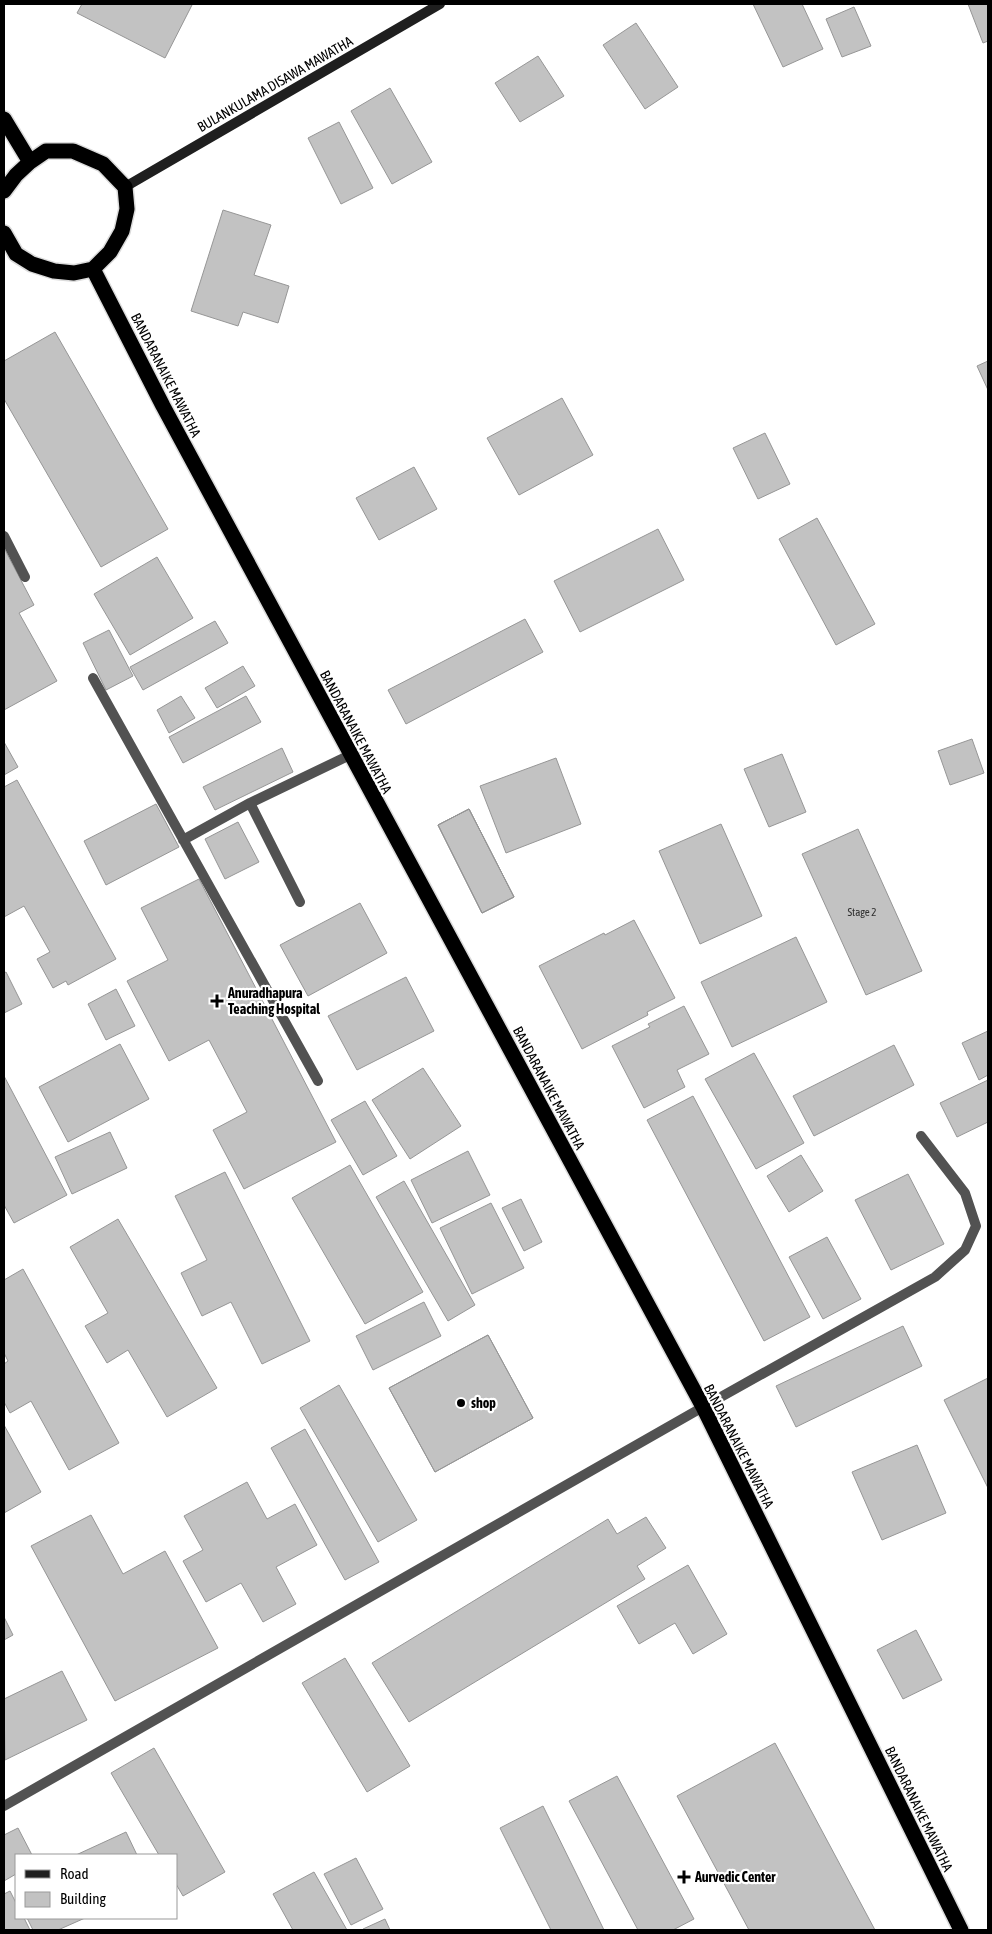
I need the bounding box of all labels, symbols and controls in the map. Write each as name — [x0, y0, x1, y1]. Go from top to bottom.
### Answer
street label: BULANKULAMA DISAWA MAWATHA — [194, 33, 356, 135]
street label: BANDARANAIKE MAWATHA — [128, 310, 204, 440]
street label: BANDARANAIKE MAWATHA — [317, 668, 395, 796]
house number: Stage 2 — [847, 906, 877, 918]
place label: Anuradhapura Teaching Hospital — [227, 985, 320, 1017]
marker: Anuradhapura Teaching Hospital — [210, 994, 224, 1008]
street label: BANDARANAIKE MAWATHA — [510, 1024, 588, 1152]
street label: BANDARANAIKE MAWATHA — [701, 1381, 777, 1511]
place label: shop — [471, 1395, 496, 1411]
marker: shop — [455, 1397, 467, 1409]
street label: BANDARANAIKE MAWATHA — [882, 1744, 956, 1874]
legend — [15, 1854, 178, 1919]
text: Road — [60, 1865, 89, 1882]
place label: Aurvedic Center — [694, 1869, 776, 1885]
marker: Aurvedic Center — [677, 1870, 691, 1884]
text: Building — [60, 1890, 106, 1907]

